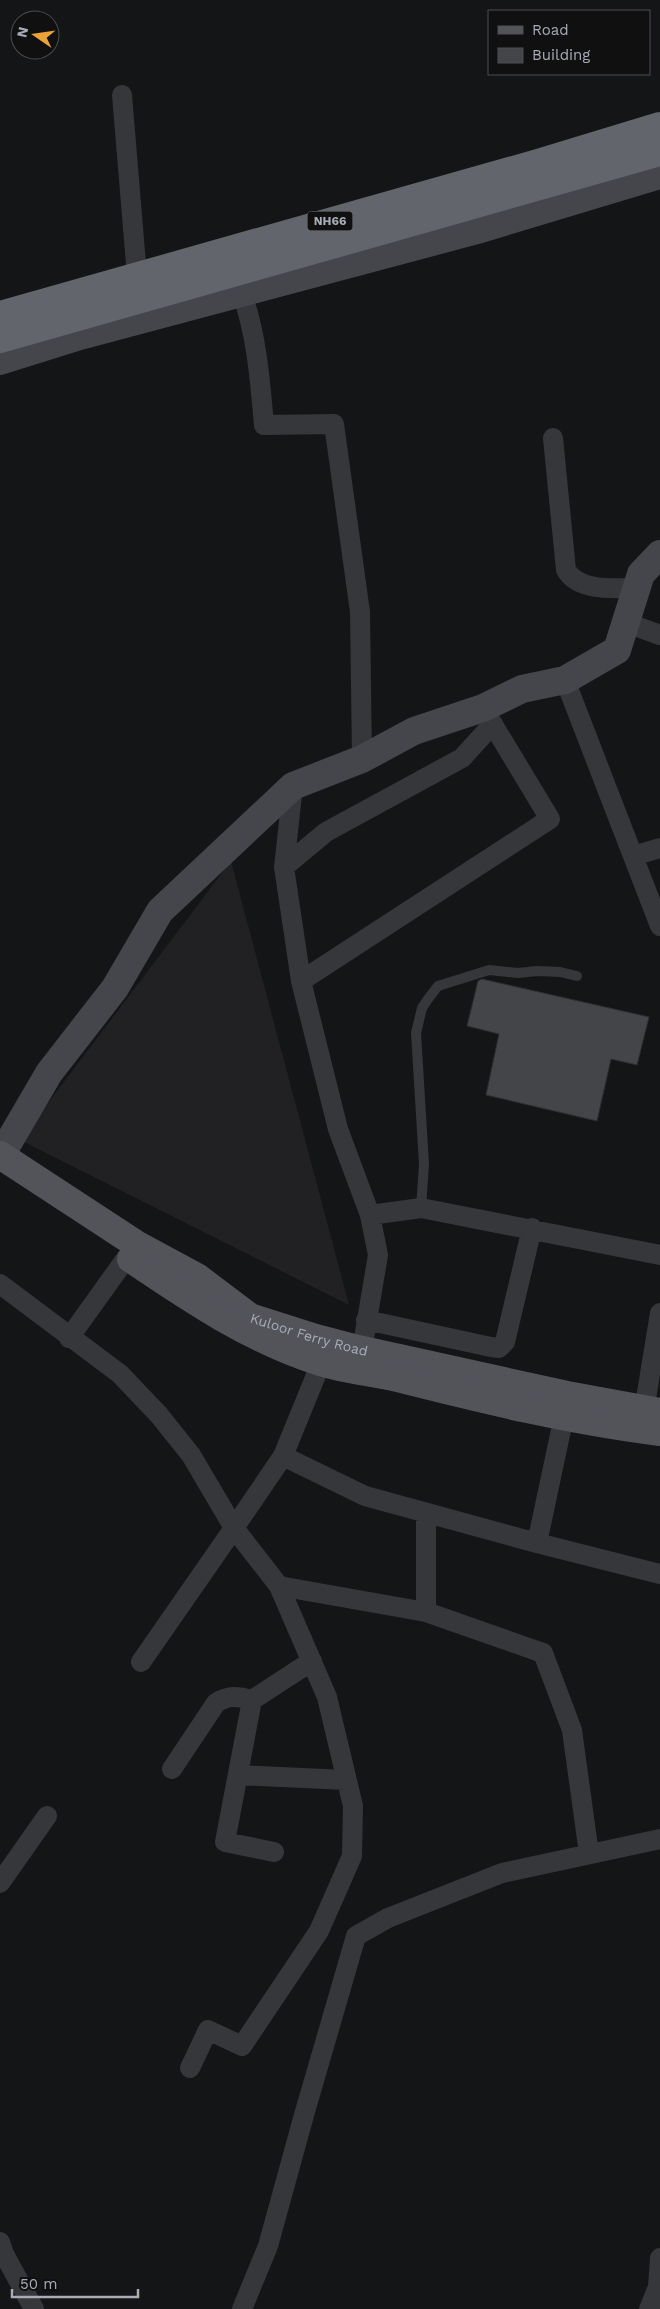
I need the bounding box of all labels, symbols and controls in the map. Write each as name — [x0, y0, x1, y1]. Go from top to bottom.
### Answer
north arrow — [10, 10, 60, 60]
legend — [488, 10, 650, 75]
text: Road — [532, 21, 569, 39]
text: N — [13, 25, 31, 39]
text: Building — [532, 46, 590, 64]
road number: NH66 — [308, 212, 352, 230]
street label: Kuloor Ferry Road — [248, 1310, 369, 1359]
scale bar — [12, 2266, 139, 2298]
text: 50 m — [20, 2275, 57, 2293]

